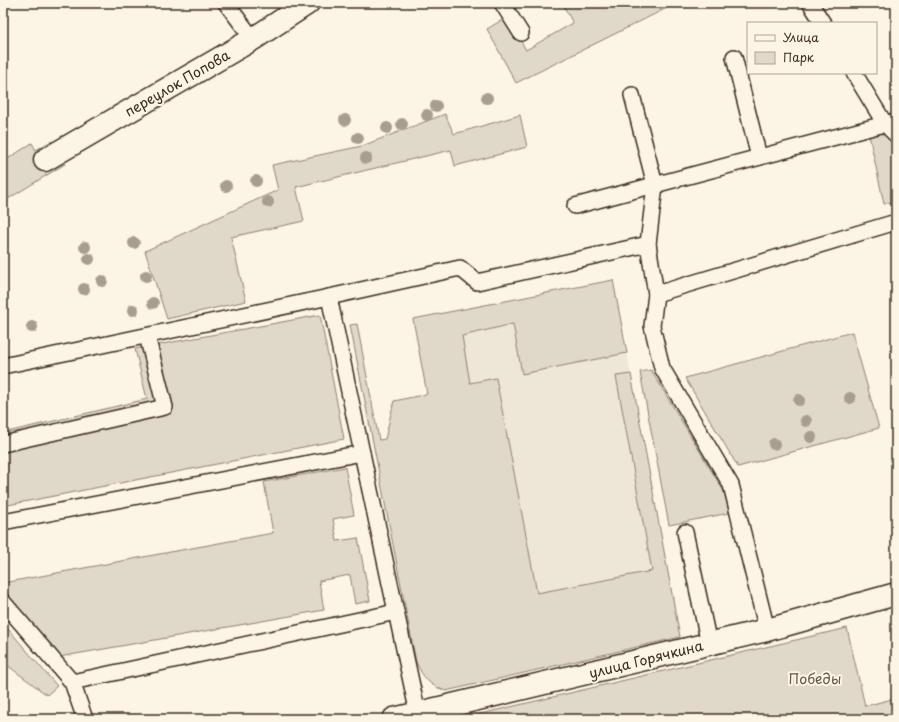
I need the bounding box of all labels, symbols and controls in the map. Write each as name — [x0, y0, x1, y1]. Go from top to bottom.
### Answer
legend — [747, 22, 877, 74]
text: Улица — [783, 28, 819, 46]
street label: переулок Попова — [121, 44, 234, 122]
text: Парк — [783, 48, 815, 66]
street label: улица Горячкина — [587, 635, 705, 683]
park label: Победы — [789, 668, 841, 689]

